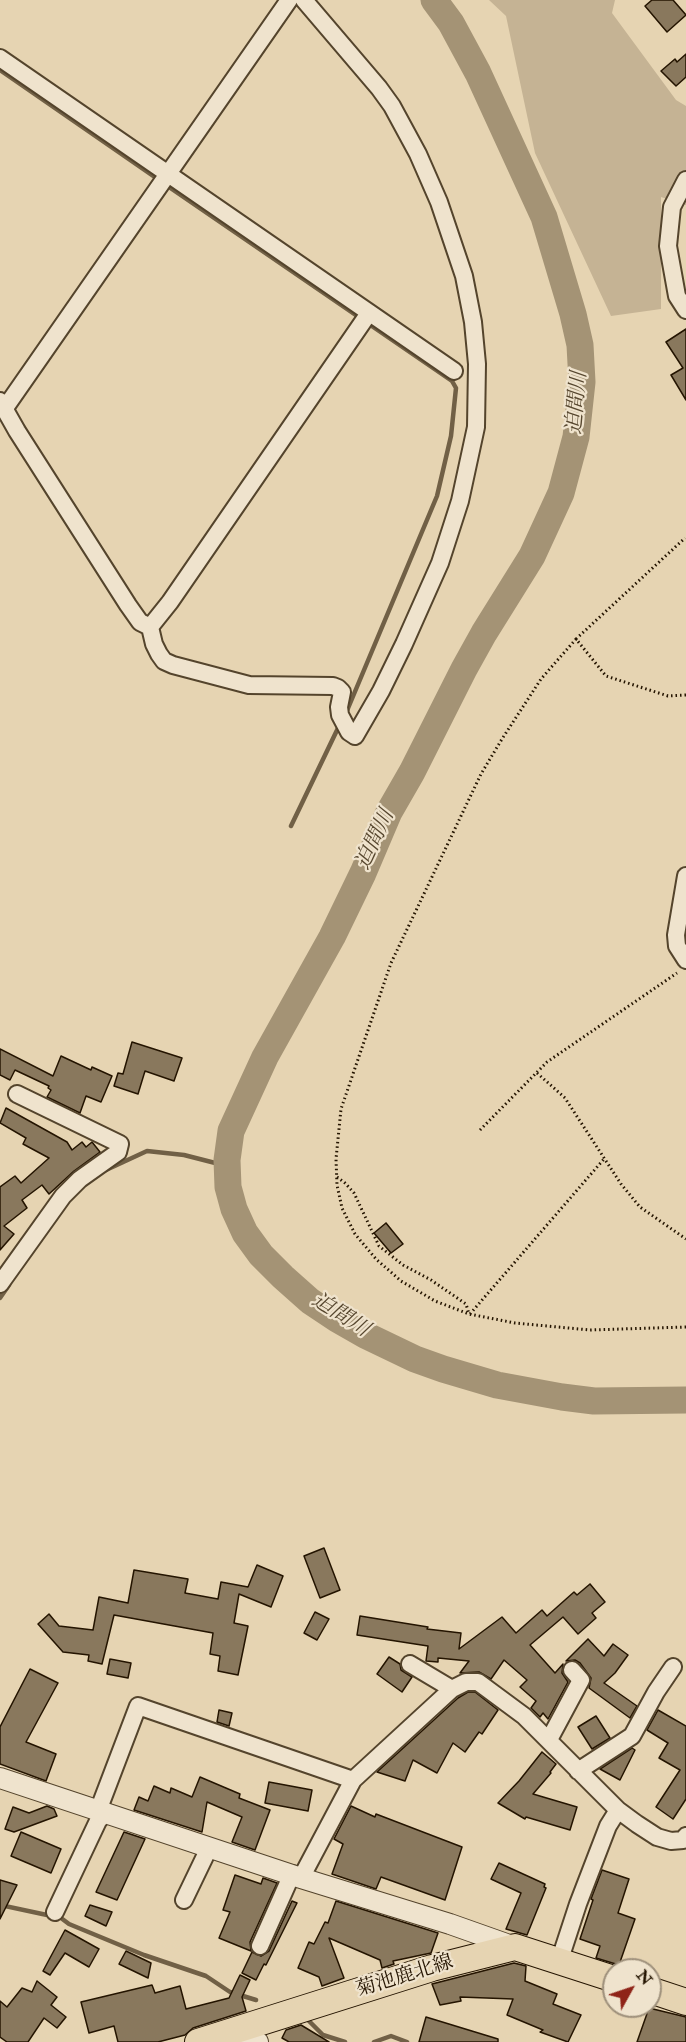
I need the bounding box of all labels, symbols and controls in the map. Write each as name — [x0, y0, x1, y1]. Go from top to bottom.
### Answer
water label: 迫間川 — [563, 371, 593, 435]
water label: 迫間川 — [351, 806, 401, 874]
water label: 迫間川 — [307, 1289, 373, 1343]
street label: 菊池鹿北線 — [354, 1951, 456, 2003]
north arrow — [602, 1958, 662, 2018]
text: N — [632, 1966, 657, 1990]

